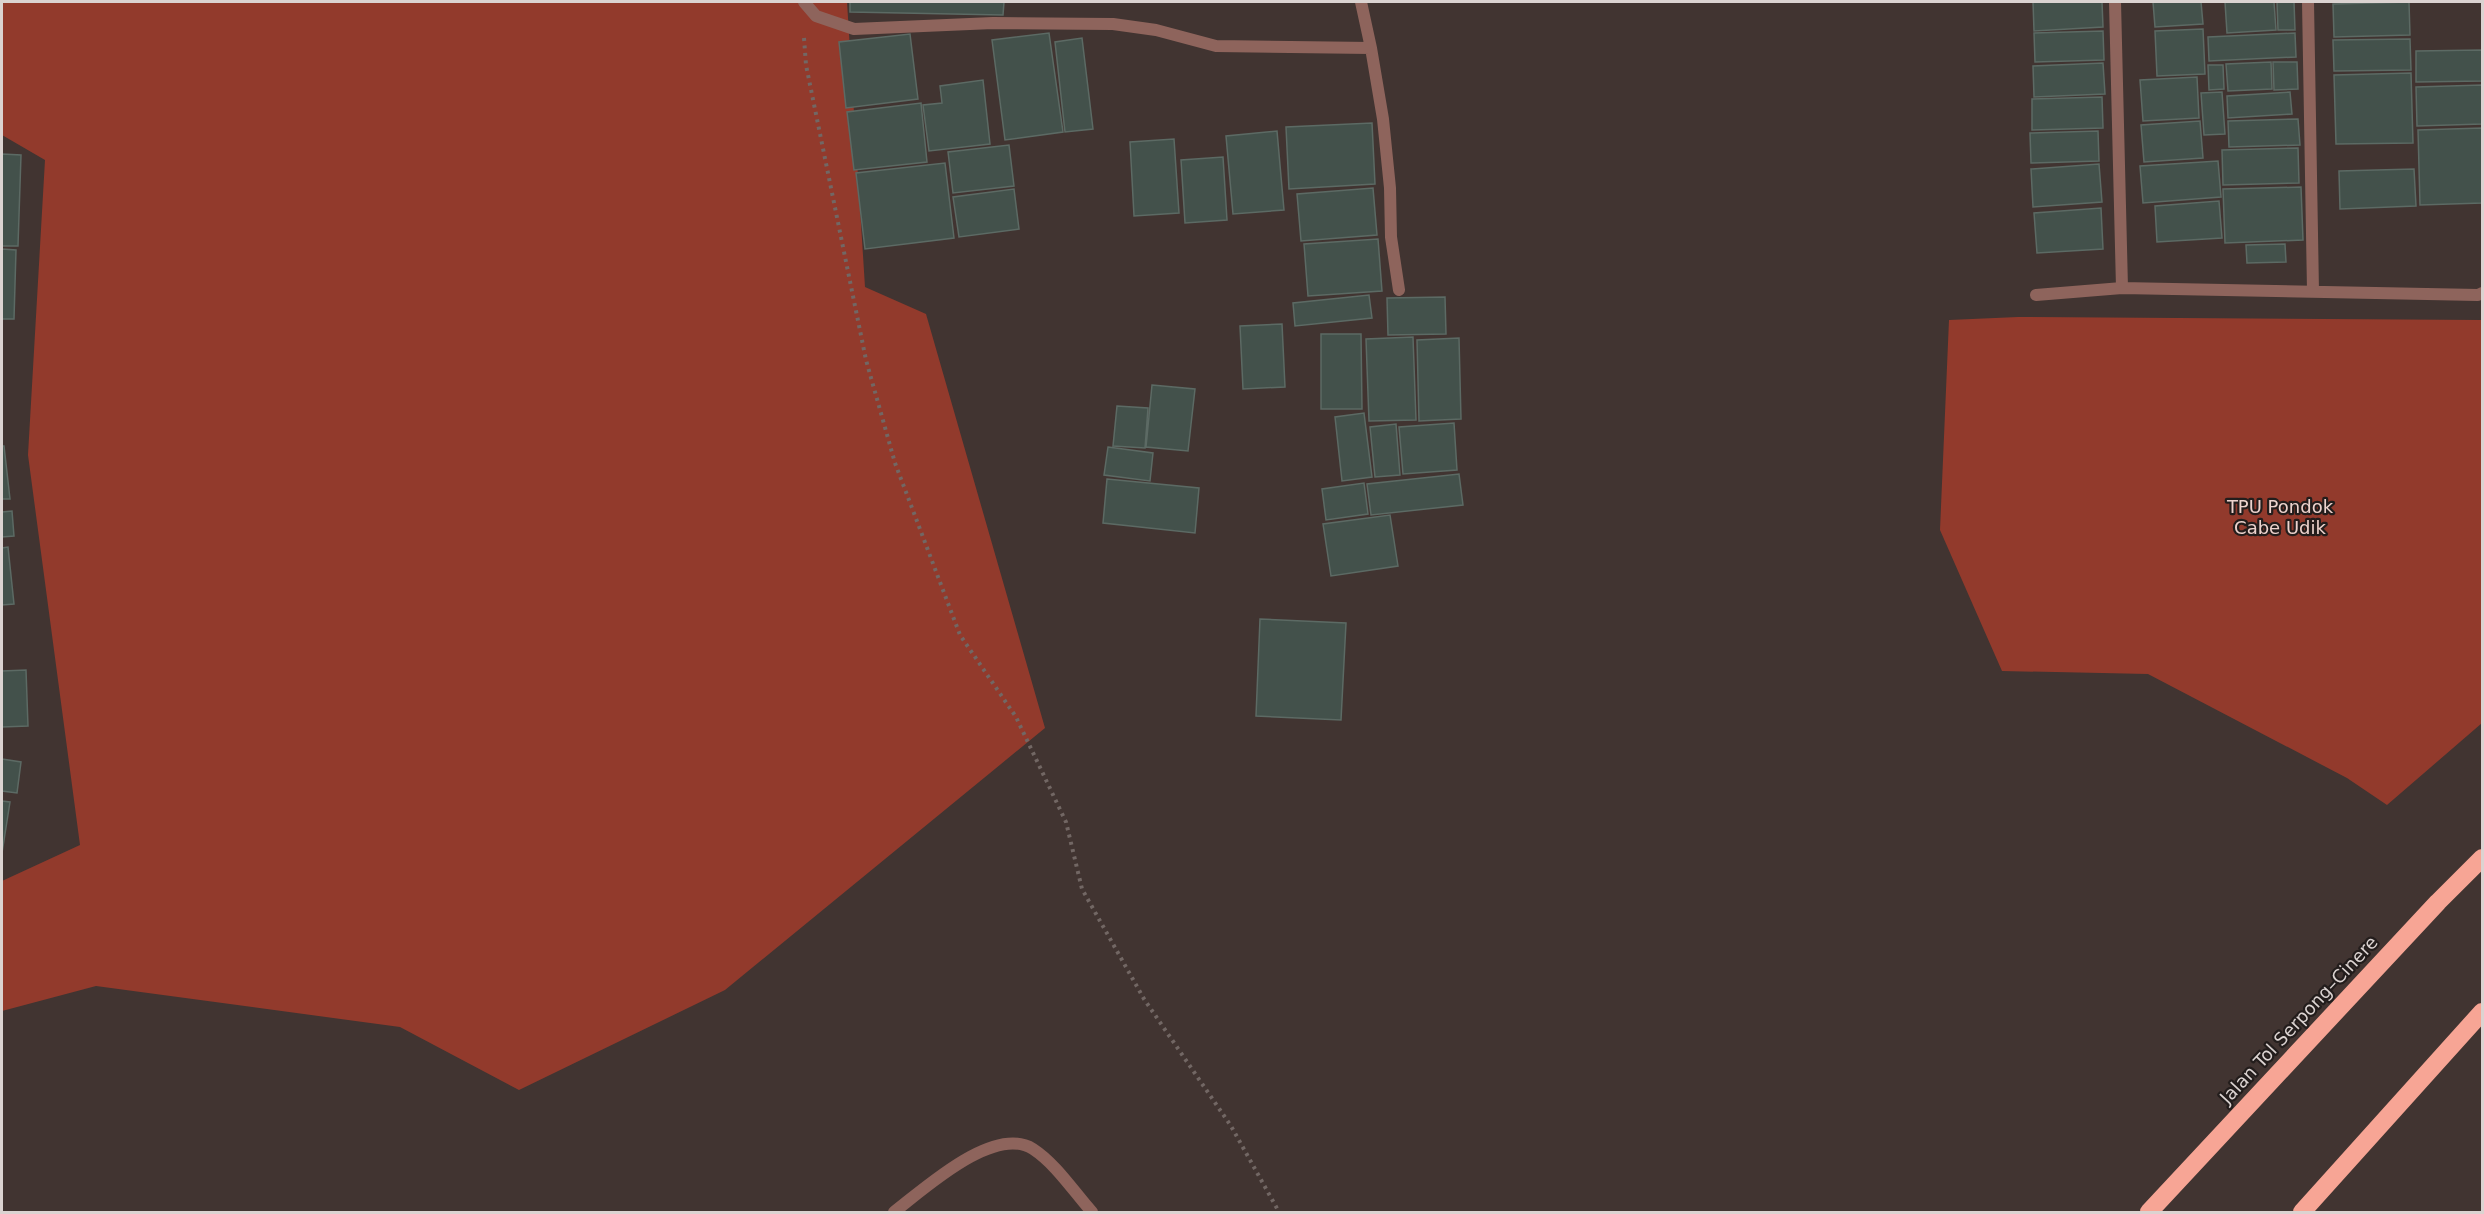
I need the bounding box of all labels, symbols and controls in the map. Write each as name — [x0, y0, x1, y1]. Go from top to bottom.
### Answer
park label: TPU Pondok Cabe Udik — [2226, 496, 2334, 538]
street label: Jalan Tol Serpong–Cinere — [2215, 932, 2382, 1109]

